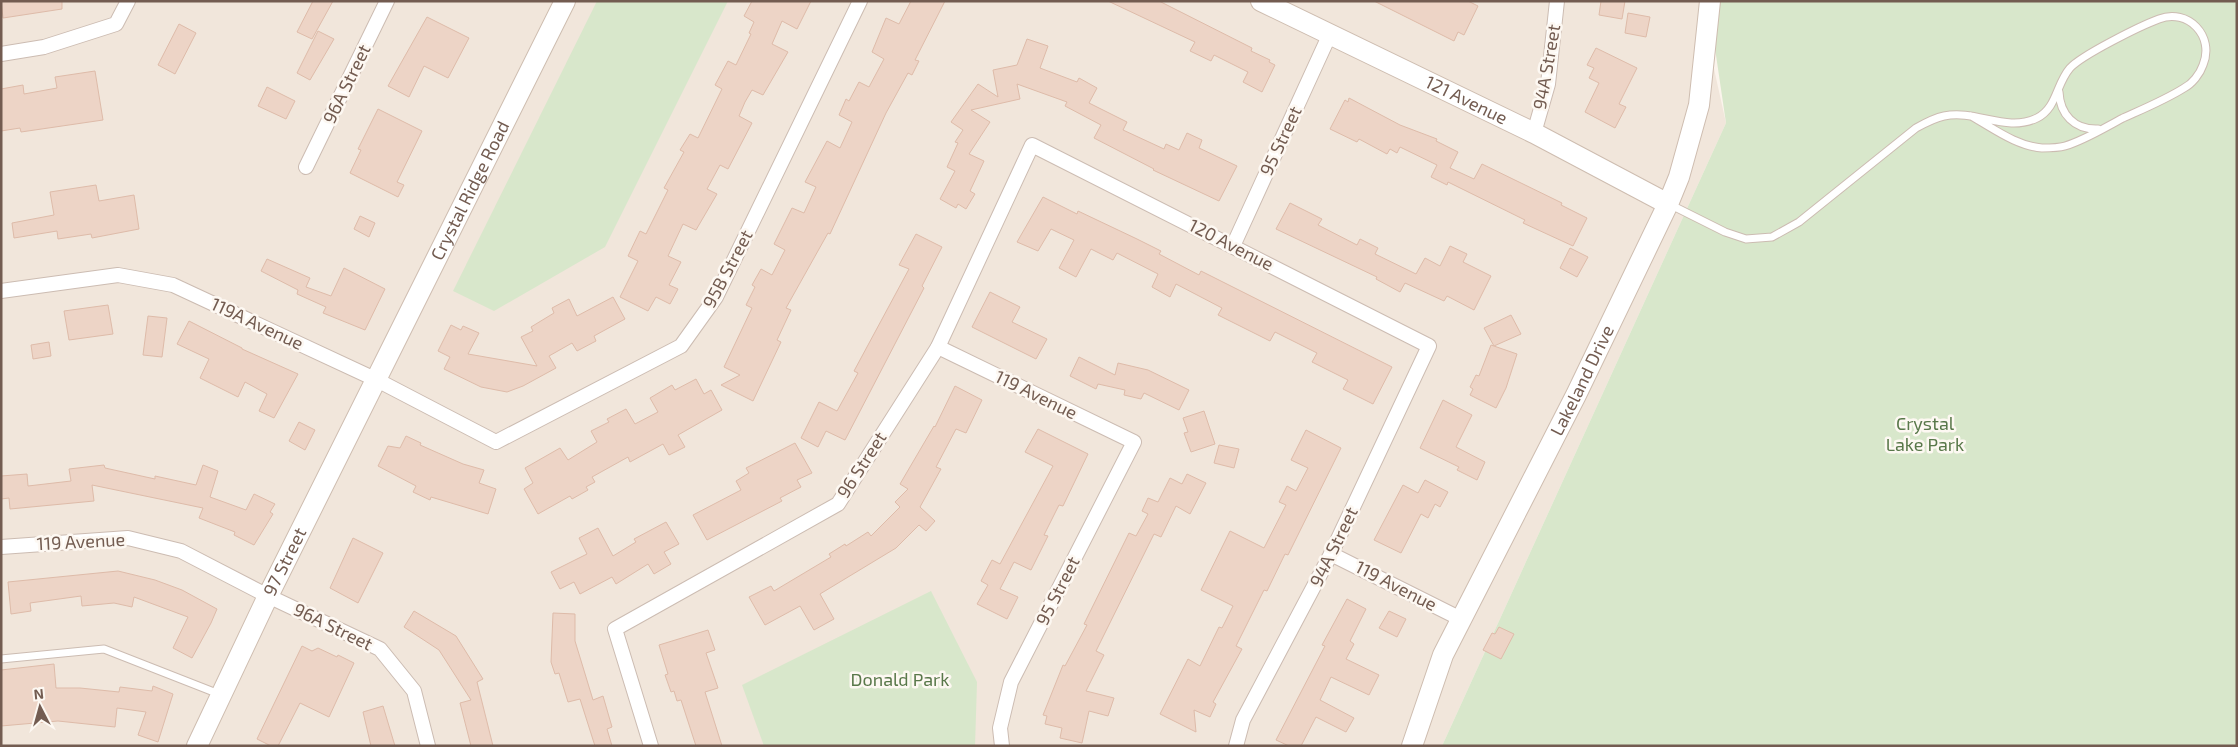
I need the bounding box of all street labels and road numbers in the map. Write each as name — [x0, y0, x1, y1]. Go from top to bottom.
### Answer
street label: 94A Street — [1528, 22, 1564, 111]
street label: 96A Street — [317, 40, 375, 127]
street label: 121 Avenue — [1422, 70, 1511, 128]
street label: 95 Street — [1254, 102, 1306, 179]
street label: Crystal Ridge Road — [425, 117, 513, 264]
street label: 120 Avenue — [1185, 213, 1277, 275]
street label: 95B Street — [697, 226, 757, 311]
street label: 119A Avenue — [208, 292, 307, 354]
street label: Lakeland Drive — [1545, 321, 1618, 439]
street label: 119 Avenue — [992, 365, 1081, 423]
street label: 96 Street — [832, 427, 891, 502]
street label: 94A Street — [1304, 503, 1362, 590]
street label: 97 Street — [258, 524, 310, 599]
street label: 119 Avenue — [36, 528, 126, 554]
street label: 95 Street — [1031, 552, 1084, 629]
street label: 119 Avenue — [1352, 555, 1441, 615]
street label: 96A Street — [290, 597, 377, 655]

